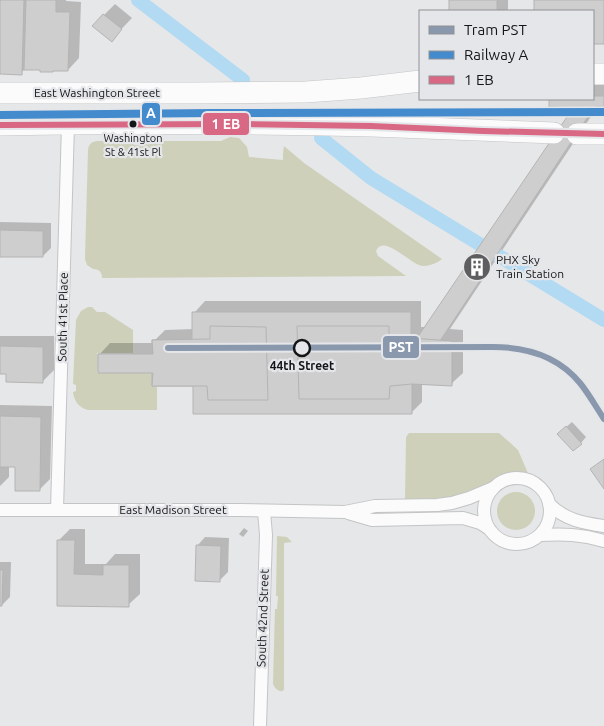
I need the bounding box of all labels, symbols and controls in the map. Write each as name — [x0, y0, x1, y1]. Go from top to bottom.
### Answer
legend — [419, 10, 594, 100]
text: Tram PST — [464, 21, 527, 38]
text: Railway A — [464, 46, 529, 63]
text: 1 EB — [464, 71, 494, 88]
street label: East Washington Street — [34, 86, 160, 99]
line badge: A — [141, 102, 161, 126]
text: A — [146, 105, 156, 121]
line badge: 1 EB — [202, 112, 250, 136]
text: 1 EB — [212, 116, 240, 132]
marker: Washington St & 41st Pl — [128, 119, 138, 129]
place label: Washington St & 41st Pl — [104, 132, 162, 158]
building icon: PHX Sky Train Station — [462, 252, 492, 282]
place label: PHX Sky Train Station — [496, 253, 564, 280]
street label: South 41st Place — [55, 272, 70, 362]
line badge: PST — [382, 335, 420, 359]
marker: 44th Street — [293, 339, 311, 357]
text: PST — [389, 339, 414, 355]
place label: 44th Street — [270, 359, 334, 372]
street label: East Madison Street — [119, 503, 227, 516]
street label: South 42nd Street — [254, 568, 271, 667]

